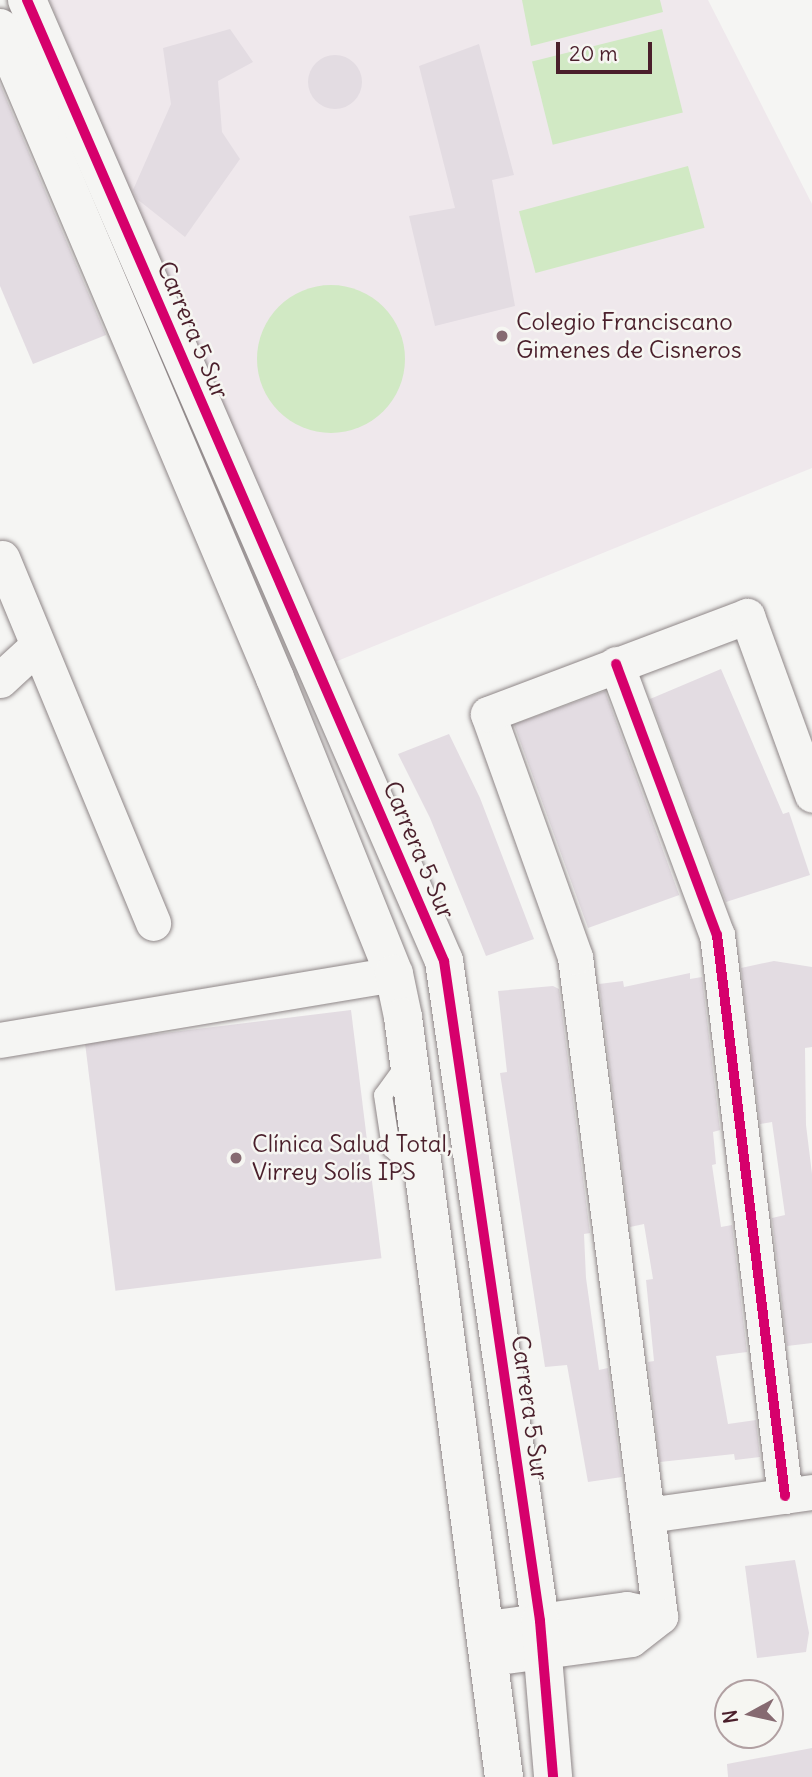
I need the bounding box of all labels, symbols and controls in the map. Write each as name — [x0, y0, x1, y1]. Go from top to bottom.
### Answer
scale bar — [560, 28, 656, 72]
text: 20 m — [569, 40, 618, 67]
street label: Carrera 5 Sur — [151, 257, 235, 403]
place label: Colegio Franciscano Gimenes de Cisneros — [516, 308, 742, 364]
marker: Colegio Franciscano Gimenes de Cisneros — [494, 328, 510, 344]
street label: Carrera 5 Sur — [377, 777, 461, 923]
place label: Clínica Salud Total, Virrey Solís IPS — [252, 1130, 452, 1186]
marker: Clínica Salud Total, Virrey Solís IPS — [226, 1148, 246, 1168]
street label: Carrera 5 Sur — [506, 1333, 554, 1483]
north arrow — [714, 1679, 784, 1749]
text: N — [717, 1708, 743, 1725]

